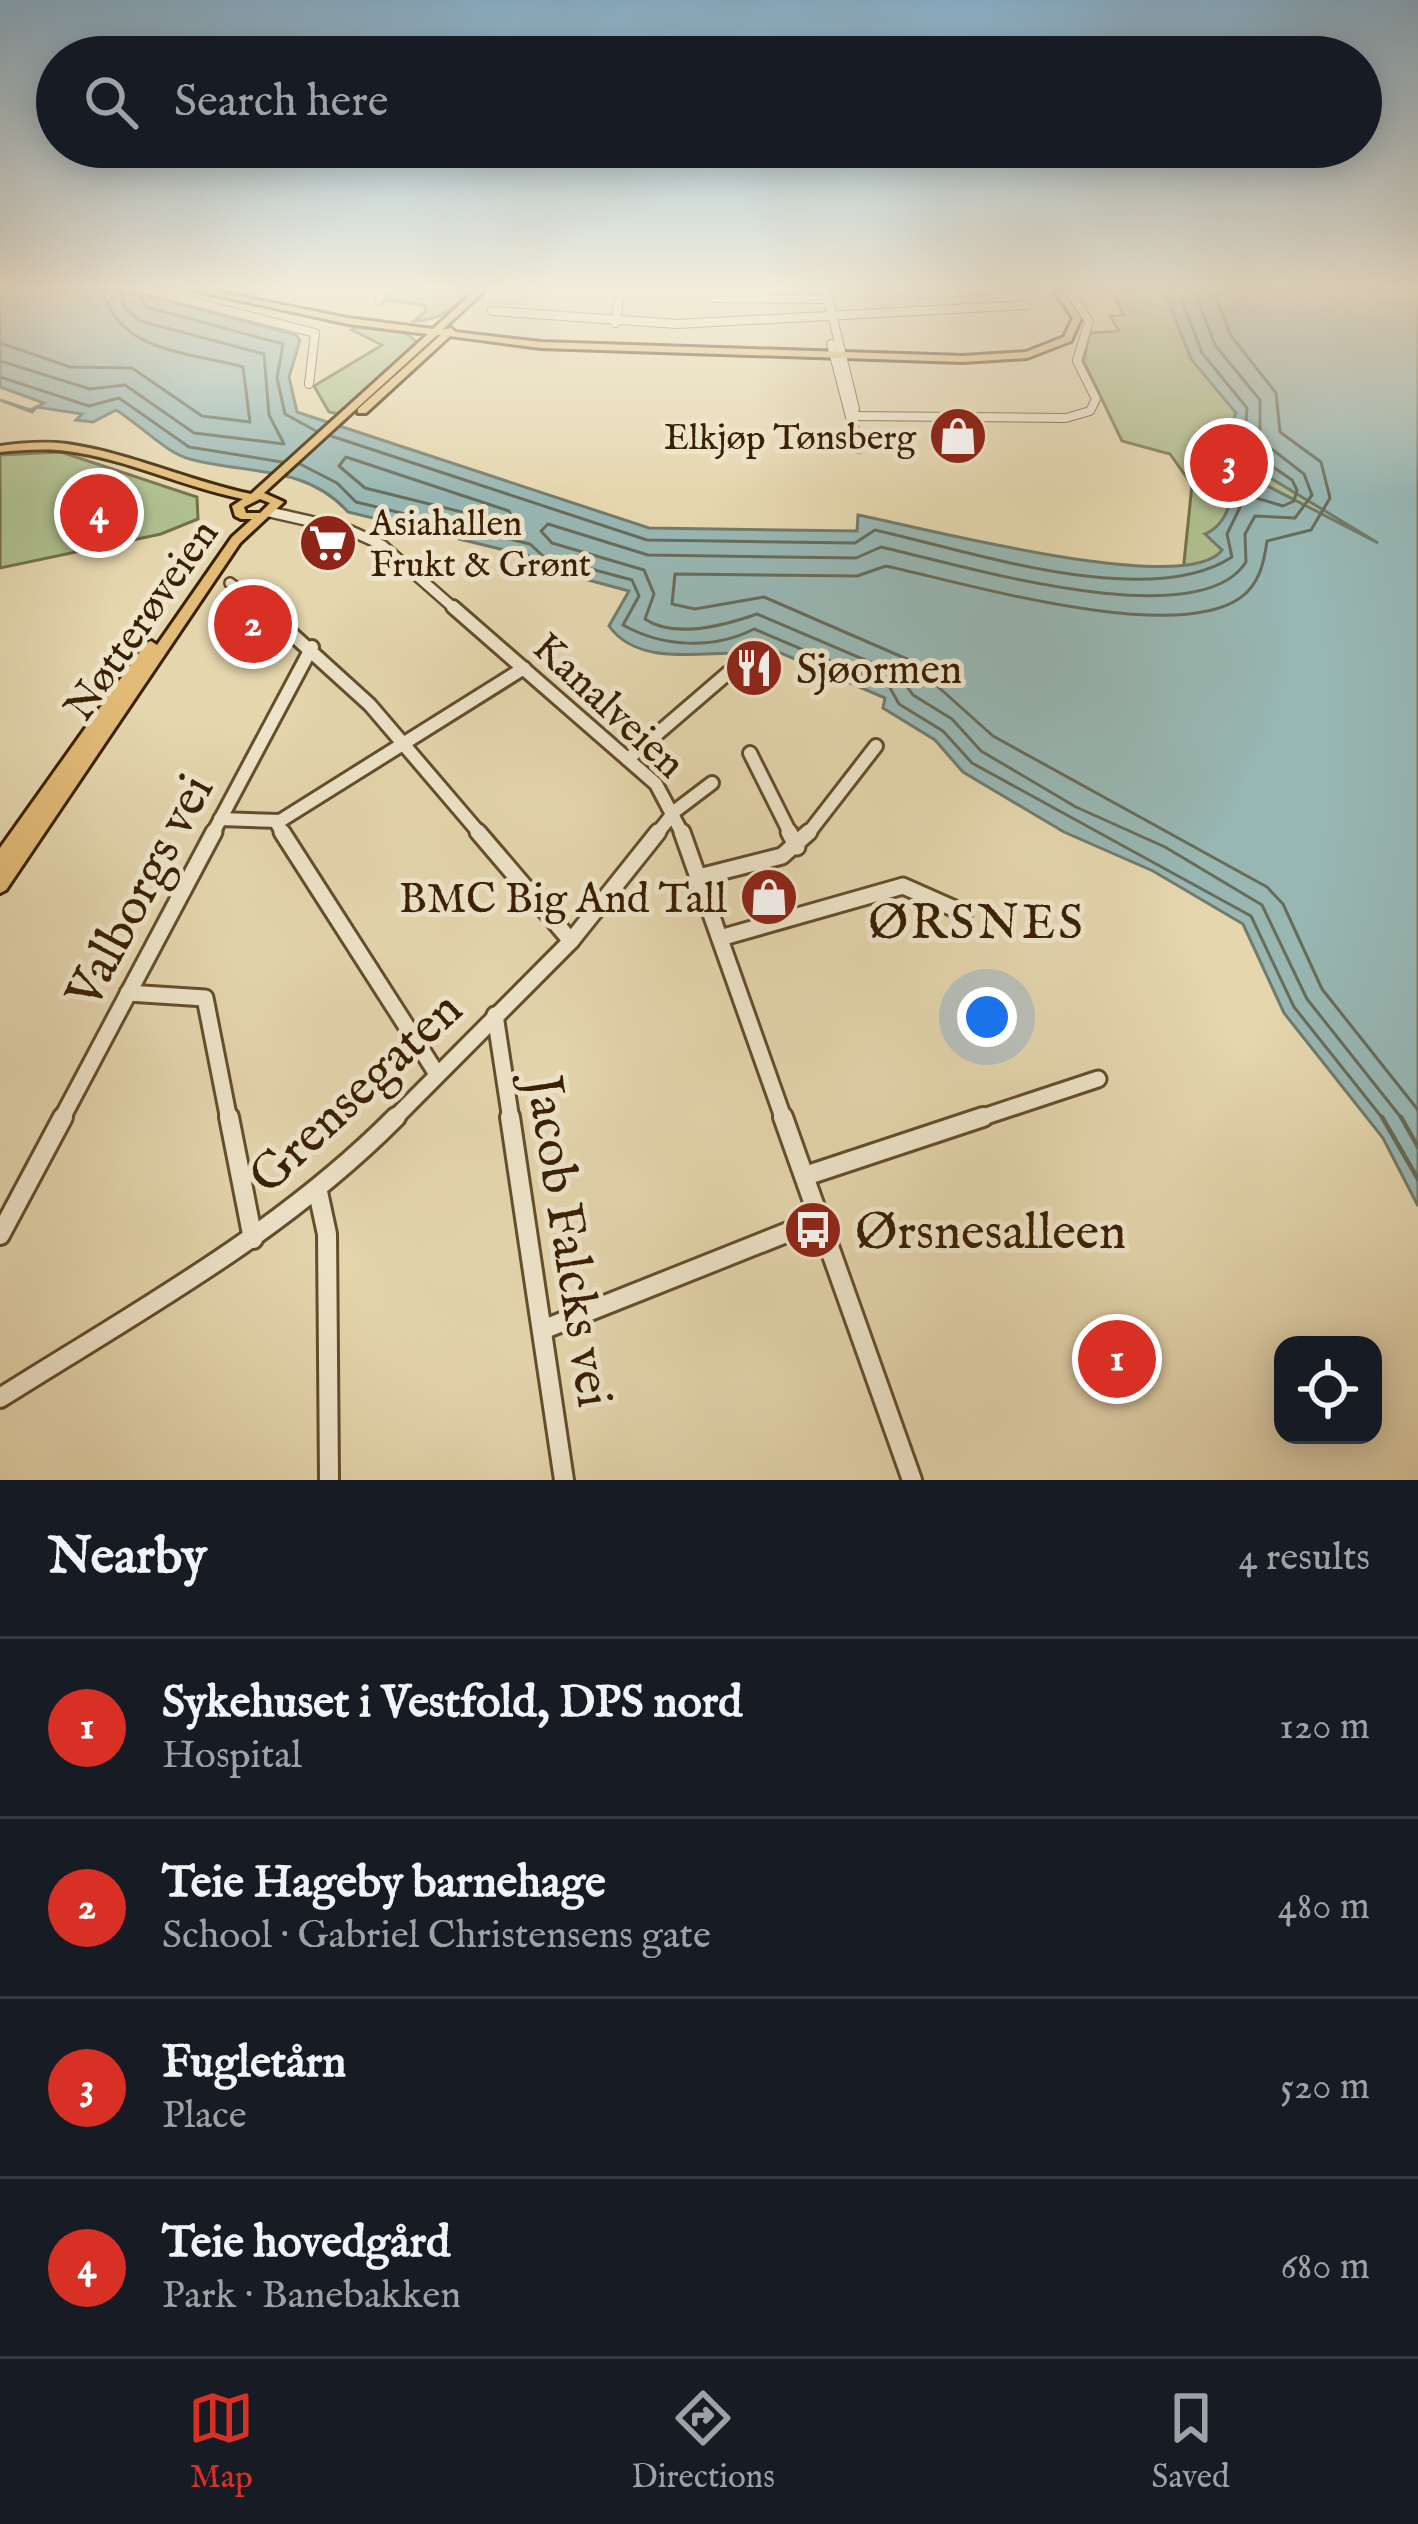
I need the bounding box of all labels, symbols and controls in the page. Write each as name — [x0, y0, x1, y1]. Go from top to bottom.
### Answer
search box — [36, 36, 1382, 168]
icon: search — [78, 69, 144, 135]
text: Search here — [174, 74, 388, 131]
shop icon: Elkjøp Tønsberg — [927, 405, 989, 467]
place label: Elkjøp Tønsberg — [664, 416, 916, 462]
pin: 3 — [1190, 418, 1268, 508]
pin: 4 — [60, 468, 138, 558]
place label: Asiahallen Frukt & Grønt — [369, 502, 591, 589]
street label: Nøtterøveien — [54, 510, 232, 732]
supermarket icon: Asiahallen Frukt & Grønt — [297, 512, 359, 574]
pin: 2 — [214, 579, 292, 669]
street label: Kanalveien — [520, 622, 695, 791]
restaurant icon: Sjøormen — [723, 637, 785, 699]
place label: Sjøormen — [796, 645, 962, 698]
street label: Valborgs vei — [53, 764, 231, 1021]
shop icon: BMC Big And Tall — [738, 866, 800, 928]
place label: BMC Big And Tall — [399, 874, 727, 927]
district label: ØRSNES — [868, 895, 1086, 955]
street label: Grensegaten — [237, 979, 478, 1210]
your location — [957, 987, 1017, 1047]
street label: Jacob Falcks vei — [508, 1067, 625, 1412]
bus stop icon: Ørsnesalleen — [782, 1199, 844, 1261]
place label: Ørsnesalleen — [855, 1202, 1126, 1267]
pin: 1 — [1078, 1314, 1156, 1404]
map controls — [1274, 1336, 1382, 1444]
button: locate — [1274, 1336, 1382, 1444]
text: Nearby — [48, 1526, 207, 1591]
text: 4 results — [1238, 1534, 1370, 1583]
text: Sykehuset i Vestfold, DPS nord — [162, 1675, 742, 1732]
text: 1 — [80, 1703, 94, 1752]
text: 120 m — [1279, 1703, 1370, 1752]
text: Hospital — [162, 1732, 302, 1781]
text: Teie Hageby barnehage — [162, 1855, 606, 1912]
text: 2 — [78, 1883, 96, 1932]
text: 480 m — [1278, 1883, 1370, 1932]
text: School · Gabriel Christensens gate — [162, 1912, 711, 1961]
text: Fugletårn — [162, 2035, 346, 2092]
text: 3 — [80, 2063, 94, 2112]
text: 520 m — [1280, 2063, 1370, 2112]
text: Place — [162, 2092, 247, 2141]
text: Teie hovedgård — [162, 2215, 450, 2272]
text: 4 — [77, 2243, 97, 2292]
text: 680 m — [1280, 2243, 1370, 2292]
text: Park · Banebakken — [162, 2272, 461, 2321]
tab: Map — [188, 2385, 254, 2499]
tab: Directions — [631, 2385, 775, 2499]
tab: Saved — [1152, 2385, 1230, 2499]

